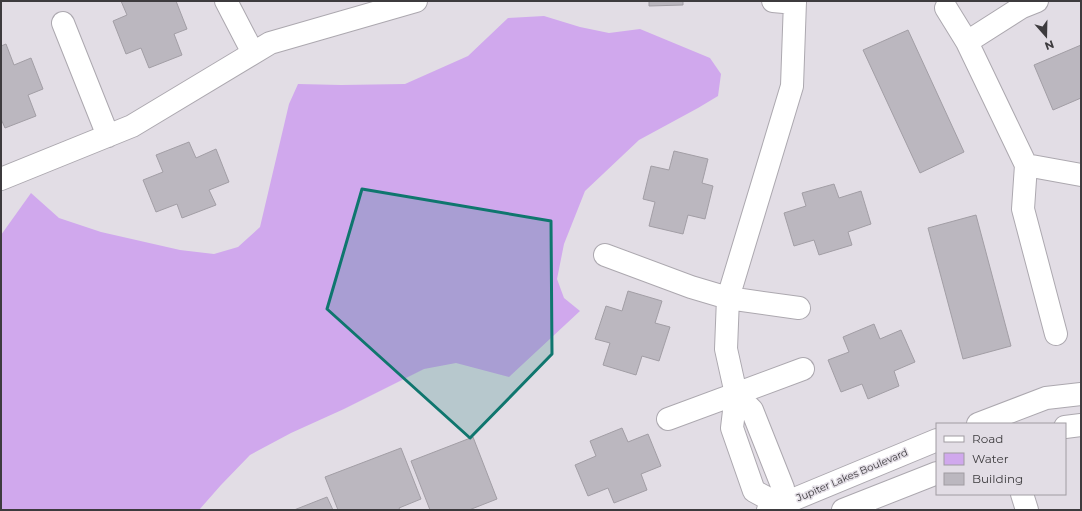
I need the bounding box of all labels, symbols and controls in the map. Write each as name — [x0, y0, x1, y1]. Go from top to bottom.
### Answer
north arrow — [1026, 16, 1066, 56]
text: N — [1043, 37, 1056, 53]
legend — [936, 423, 1066, 495]
text: Road — [972, 431, 1003, 446]
street label: Jupiter Lakes Boulevard — [793, 446, 910, 505]
text: Water — [972, 451, 1009, 466]
text: Building — [972, 471, 1023, 486]

